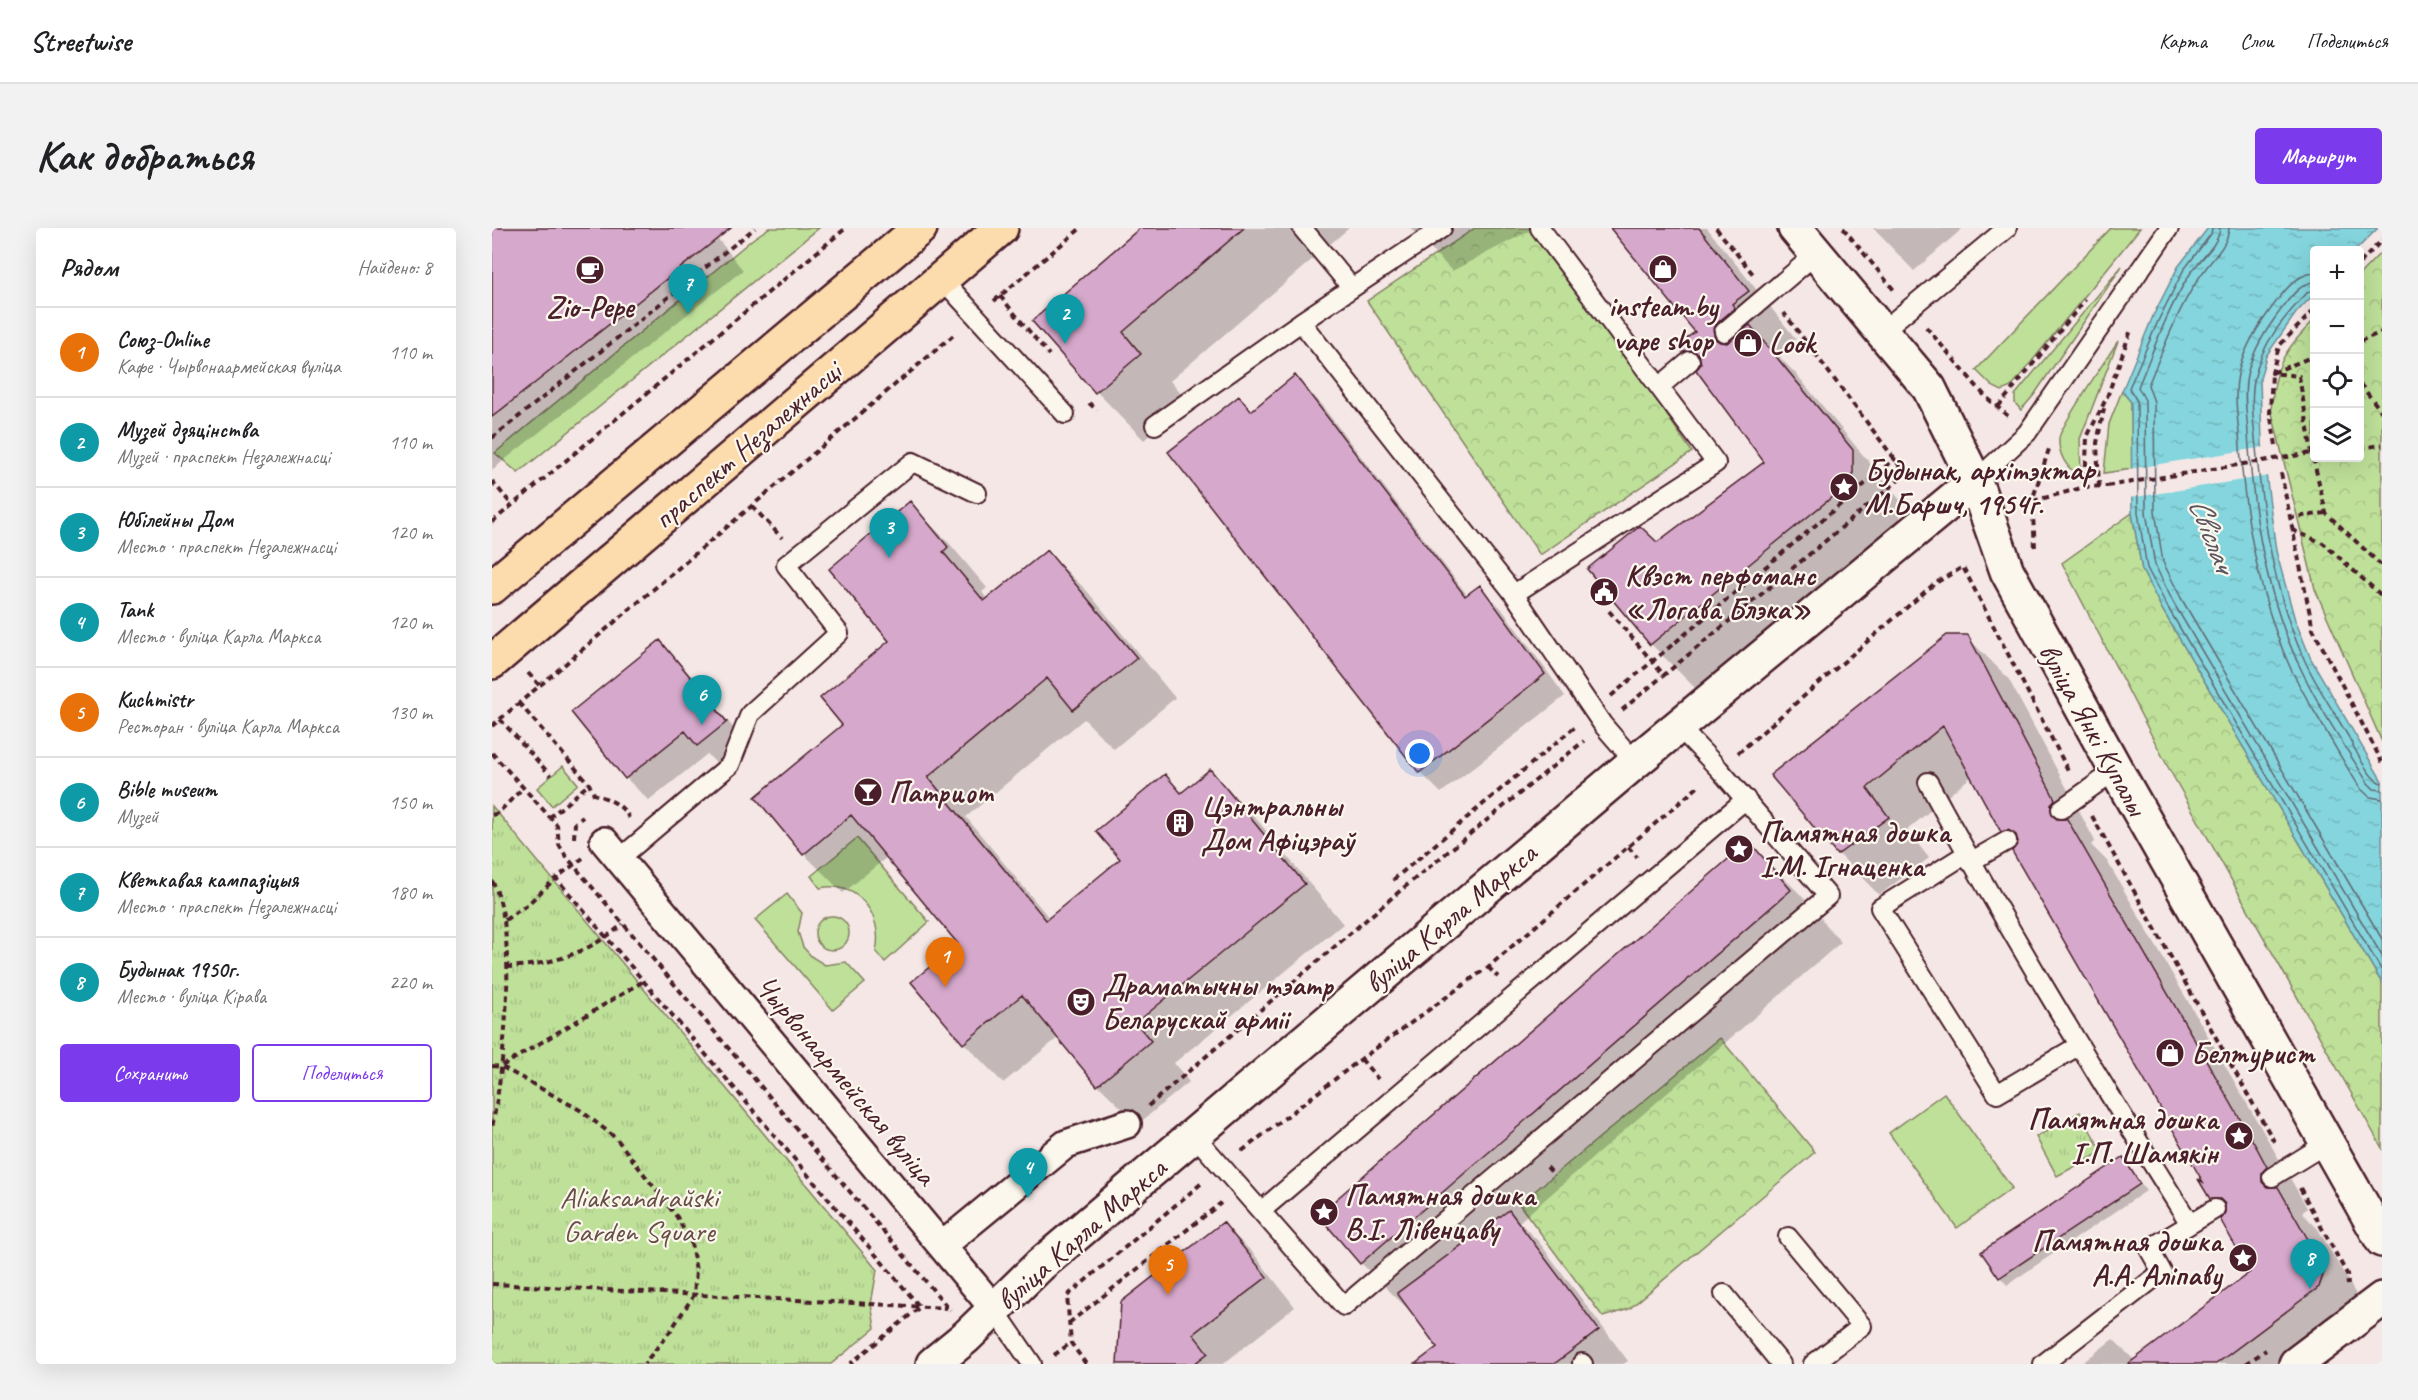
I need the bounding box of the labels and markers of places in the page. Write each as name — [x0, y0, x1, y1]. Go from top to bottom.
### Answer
shop icon: insteam.by vape shop — [1647, 253, 1679, 285]
cafe icon: Zio-Pepe — [574, 254, 606, 286]
pin: 7 — [668, 264, 708, 314]
place label: insteam.by vape shop — [1608, 287, 1720, 359]
place label: Zio-Pepe — [547, 288, 635, 326]
pin: 2 — [1046, 294, 1084, 344]
place label: Look — [1769, 324, 1818, 362]
shop icon: Look — [1732, 327, 1764, 359]
place label: Будынак, архітэктар М.Баршч, 1954г. — [1865, 451, 2097, 523]
place icon: Будынак, архітэктар М.Баршч, 1954г. — [1828, 471, 1860, 503]
pin: 3 — [870, 508, 908, 558]
place label: Квэст перфоманс «Логава Блэка» — [1625, 556, 1817, 628]
public building icon: Квэст перфоманс «Логава Блэка» — [1588, 576, 1620, 608]
pin: 6 — [682, 676, 722, 725]
place label: Патриот — [889, 773, 995, 811]
bar icon: Патриот — [852, 776, 884, 808]
place label: Цэнтральны Дом Афіцэраў — [1201, 787, 1357, 859]
building icon: Цэнтральны Дом Афіцэраў — [1164, 807, 1196, 839]
place label: Памятная дошка І.М. Ігнаценка — [1760, 813, 1953, 885]
place icon: Памятная дошка І.М. Ігнаценка — [1723, 833, 1755, 865]
pin: 1 — [926, 938, 964, 987]
place label: Драматычны тэатр Беларускай арміі — [1102, 966, 1334, 1038]
theatre icon: Драматычны тэатр Беларускай арміі — [1065, 986, 1097, 1018]
place label: Белтурист — [2191, 1034, 2316, 1073]
shop icon: Белтурист — [2154, 1037, 2186, 1069]
place label: Памятная дошка І.П. Шамякін — [2028, 1100, 2221, 1172]
place icon: Памятная дошка І.П. Шамякін — [2223, 1120, 2255, 1152]
pin: 4 — [1008, 1148, 1048, 1198]
place label: Памятная дошка В.І. Лівенцаву — [1345, 1176, 1538, 1248]
place icon: Памятная дошка В.І. Лівенцаву — [1308, 1196, 1340, 1228]
place label: Памятная дошка А.А. Аліпаву — [2032, 1222, 2225, 1295]
pin: 8 — [2290, 1240, 2330, 1289]
place icon: Памятная дошка А.А. Аліпаву — [2227, 1242, 2259, 1274]
pin: 5 — [1148, 1246, 1188, 1295]

